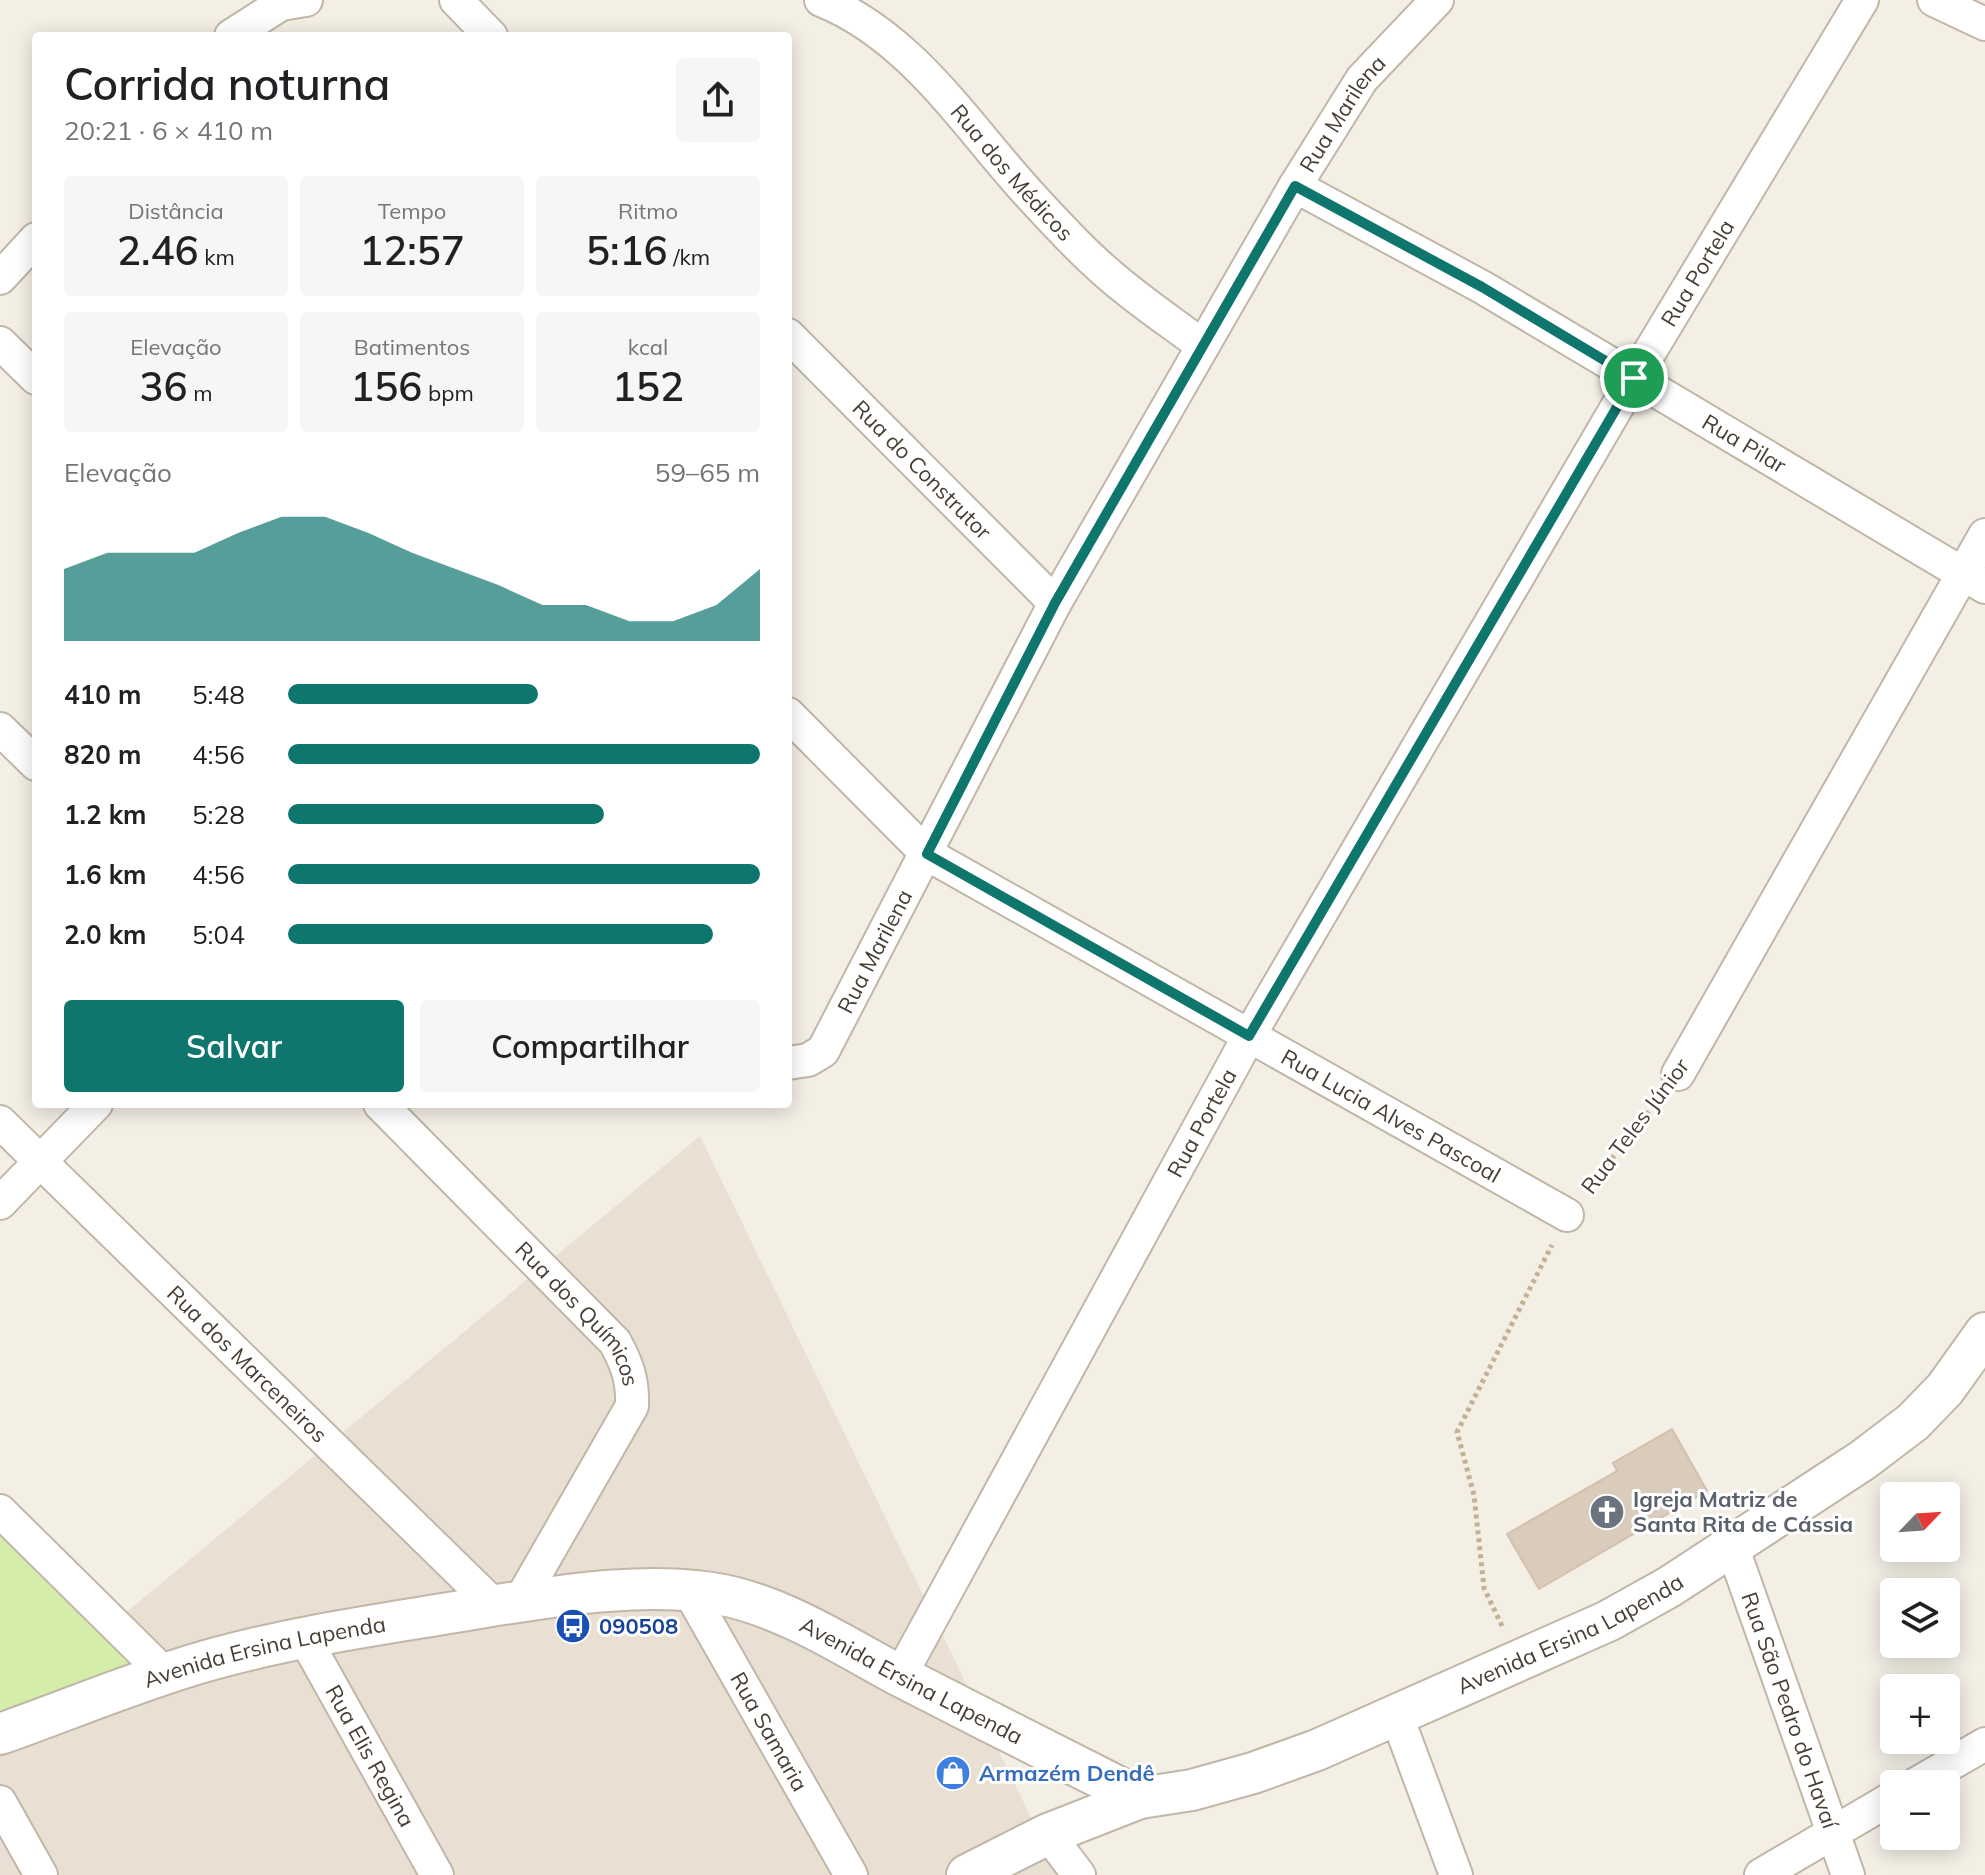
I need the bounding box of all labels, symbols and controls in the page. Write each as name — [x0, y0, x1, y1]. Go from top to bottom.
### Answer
street label: Rua Marilena — [1293, 49, 1392, 177]
text: Corrida noturna — [64, 56, 390, 111]
button: share — [676, 58, 760, 142]
street label: Rua dos Médicos — [945, 98, 1079, 247]
text: 20:21 · 6 × 410 m — [64, 114, 273, 147]
text: Distância — [128, 197, 224, 225]
text: Tempo — [378, 197, 446, 225]
text: Ritmo — [618, 197, 678, 225]
street label: Rua Portela — [1654, 214, 1740, 332]
text: 2.46 — [117, 225, 199, 275]
text: 12:57 — [359, 225, 465, 275]
text: 5:16 — [586, 225, 667, 275]
text: km — [199, 243, 235, 271]
text: /km — [667, 243, 710, 271]
text: Elevação — [130, 333, 222, 361]
text: Batimentos — [354, 333, 470, 361]
text: kcal — [628, 333, 668, 361]
pin — [1600, 344, 1668, 412]
icon: arrive — [1612, 356, 1656, 400]
text: 36 — [139, 361, 187, 411]
text: 156 — [350, 361, 422, 411]
text: 152 — [612, 361, 684, 411]
text: m — [187, 379, 213, 407]
text: bpm — [422, 379, 474, 407]
street label: Rua do Construtor — [847, 394, 997, 545]
street label: Rua Pilar — [1697, 408, 1791, 479]
text: Elevação — [64, 456, 172, 489]
text: 59–65 m — [655, 456, 760, 489]
text: 410 m — [64, 678, 141, 711]
text: 5:48 — [192, 678, 245, 711]
text: 820 m — [64, 738, 141, 771]
text: 4:56 — [192, 738, 245, 771]
text: 1.2 km — [64, 798, 147, 831]
text: 5:28 — [192, 798, 245, 831]
text: 1.6 km — [64, 858, 147, 891]
text: 4:56 — [192, 858, 245, 891]
street label: Rua Marilena — [831, 885, 918, 1018]
text: 2.0 km — [64, 918, 147, 951]
text: 5:04 — [192, 918, 245, 951]
button: Salvar — [64, 1000, 404, 1092]
button: Compartilhar — [420, 1000, 760, 1092]
street label: Rua Lucia Alves Pascoal — [1276, 1043, 1506, 1189]
street label: Rua Teles Júnior — [1575, 1053, 1695, 1199]
street label: Rua Portela — [1161, 1064, 1243, 1182]
street label: Rua dos Químicos — [510, 1235, 645, 1388]
street label: Rua dos Marceneiros — [161, 1279, 333, 1448]
north arrow — [1880, 1482, 1960, 1562]
map controls — [1880, 1482, 1960, 1850]
place label: Igreja Matriz de Santa Rita de Cássia — [1633, 1485, 1853, 1538]
church icon: Igreja Matriz de Santa Rita de Cássia — [1588, 1493, 1626, 1531]
street label: Avenida Ersina Lapenda — [1453, 1567, 1689, 1700]
button: layers — [1880, 1578, 1960, 1658]
street label: Rua São Pedro do Havaí — [1735, 1588, 1845, 1834]
bus stop icon: 090508 — [554, 1607, 592, 1645]
street label: Avenida Ersina Lapenda — [140, 1610, 388, 1694]
street label: Avenida Ersina Lapenda — [795, 1610, 1028, 1750]
place label: 090508 — [599, 1612, 678, 1640]
street label: Rua Samaria — [724, 1667, 814, 1796]
button: + — [1880, 1674, 1960, 1754]
street label: Rua Elis Regina — [319, 1680, 421, 1832]
shop icon: Armazém Dendê — [934, 1754, 972, 1792]
place label: Armazém Dendê — [979, 1759, 1155, 1787]
button: − — [1880, 1770, 1960, 1850]

